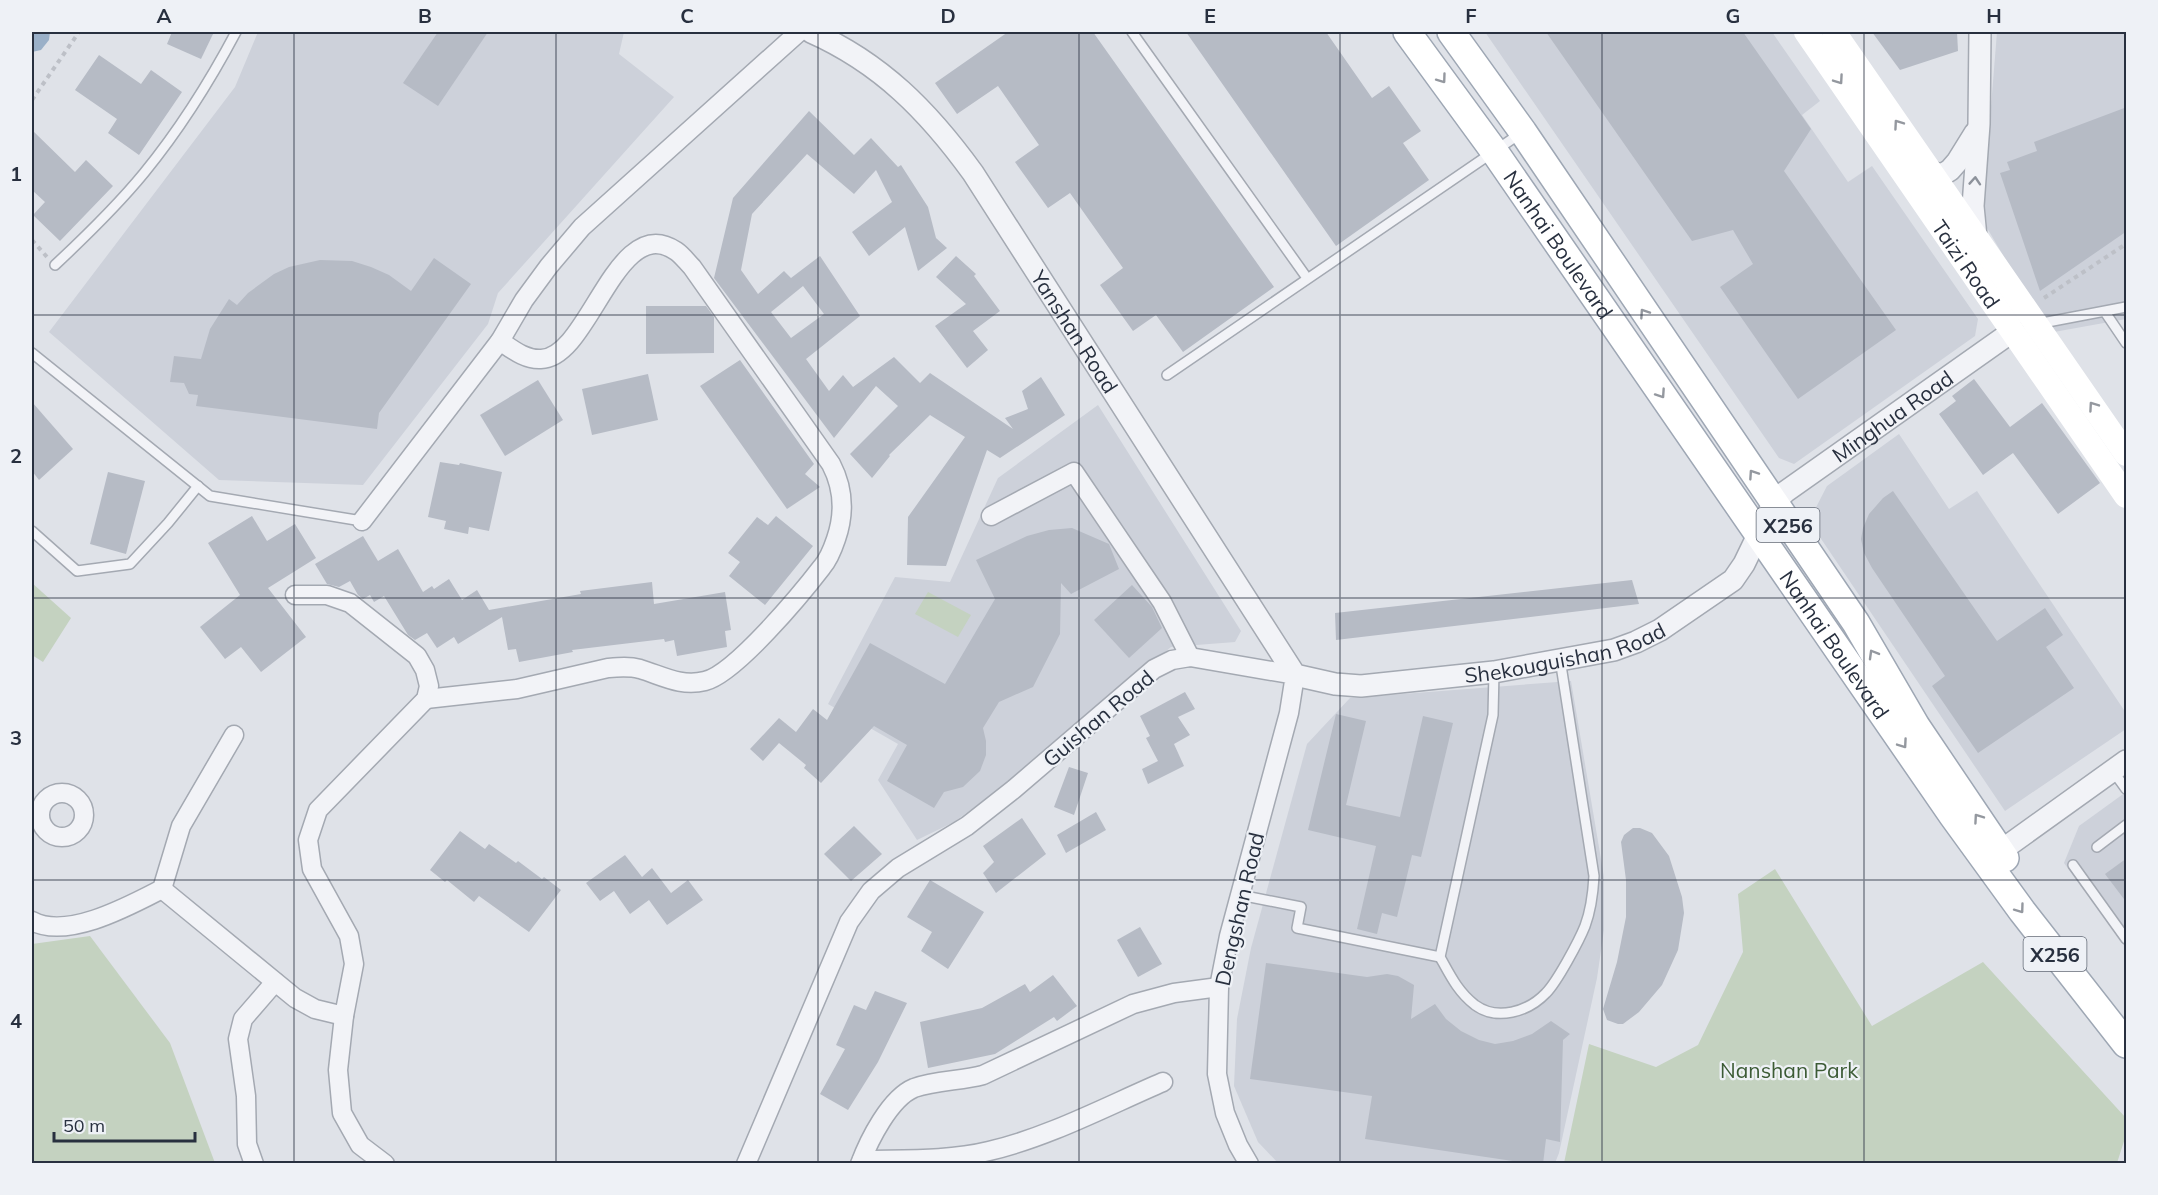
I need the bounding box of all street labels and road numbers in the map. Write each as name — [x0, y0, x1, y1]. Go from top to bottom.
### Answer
street label: Nanhai Boulevard — [1498, 165, 1619, 324]
street label: Taizi Road — [1927, 215, 2006, 313]
street label: Yanshan Road — [1025, 265, 1124, 398]
street label: Minghua Road — [1827, 365, 1958, 468]
road number: X256 — [1756, 508, 1820, 542]
street label: Nanhai Boulevard — [1774, 565, 1895, 724]
street label: Shekouguishan Road — [1463, 617, 1669, 688]
street label: Guishan Road — [1037, 664, 1159, 772]
street label: Dengshan Road — [1209, 830, 1269, 988]
road number: X256 — [2024, 937, 2086, 971]

